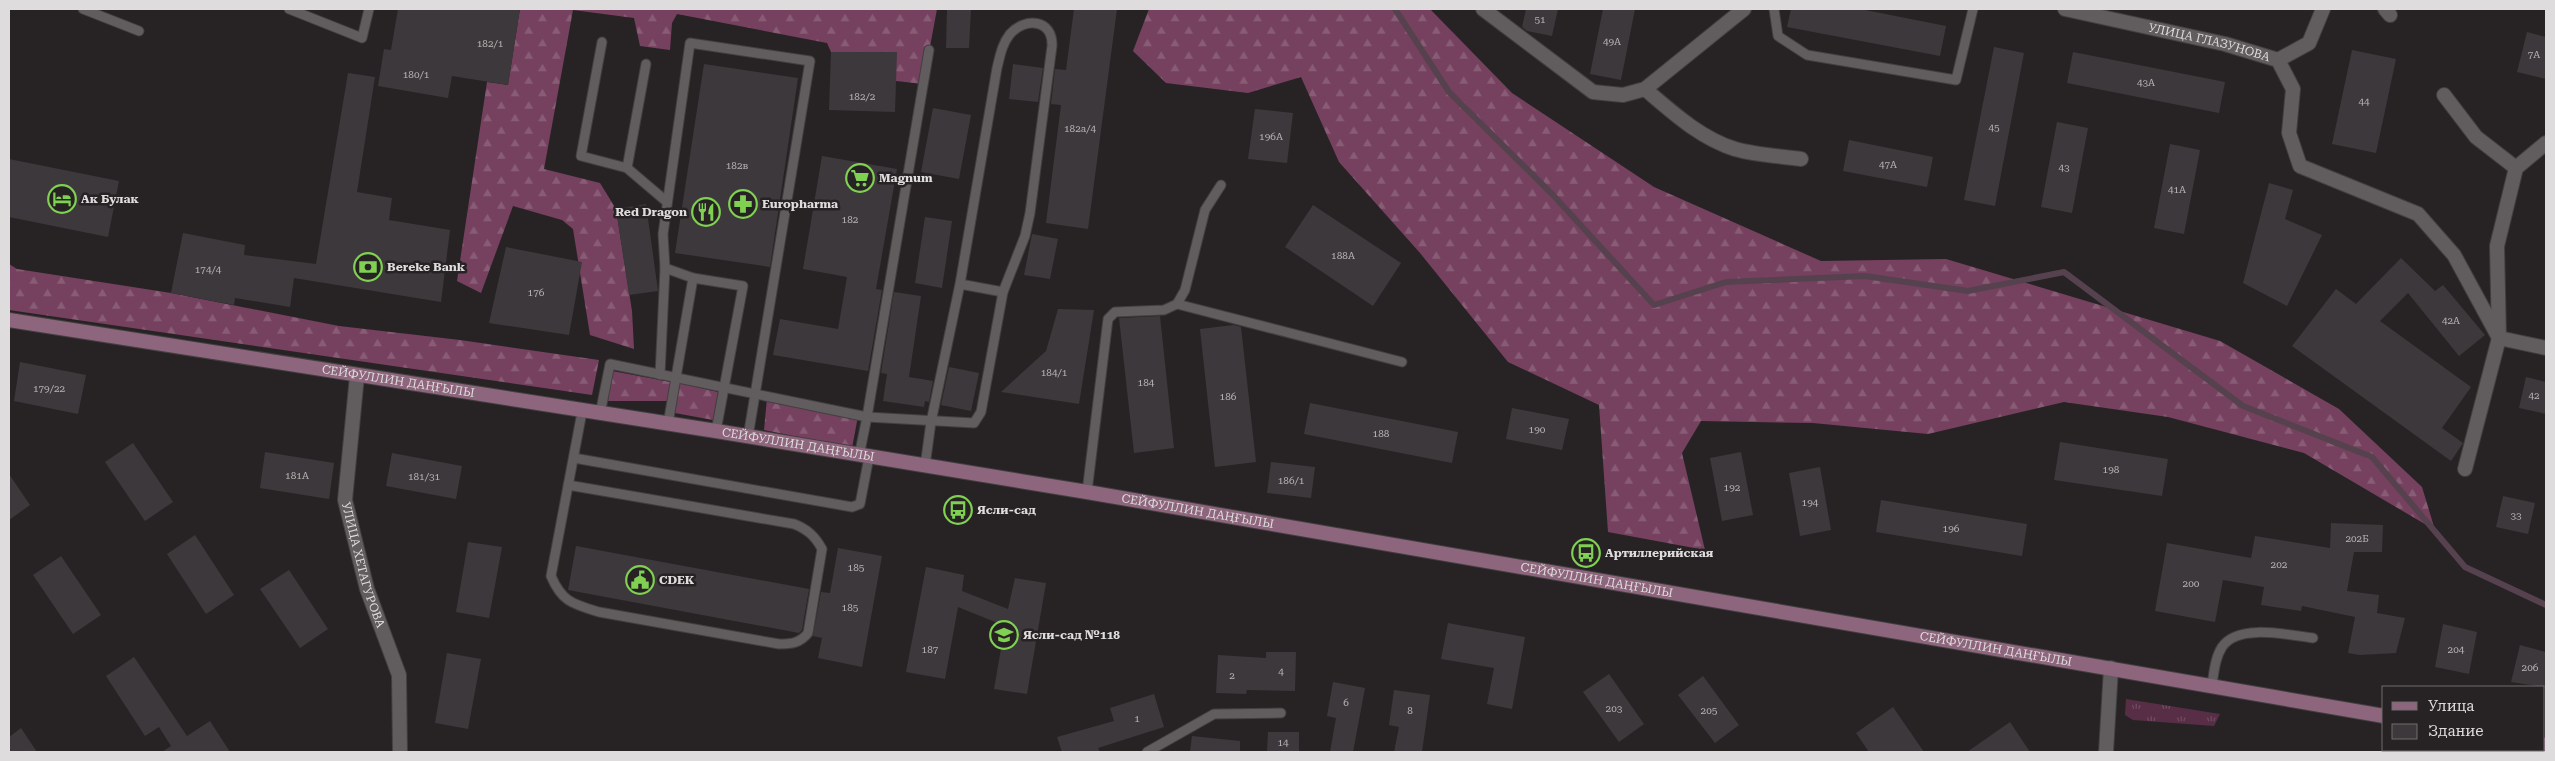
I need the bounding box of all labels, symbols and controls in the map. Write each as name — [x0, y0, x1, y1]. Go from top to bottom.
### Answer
house number: 51 — [1534, 14, 1546, 25]
street label: УЛИЦА ГЛАЗУНОВА — [2147, 20, 2272, 64]
house number: 49А — [1603, 36, 1621, 47]
house number: 182/1 — [477, 38, 504, 49]
house number: 7А — [2528, 49, 2540, 60]
house number: 180/1 — [403, 69, 430, 80]
house number: 43А — [2137, 77, 2155, 88]
house number: 182/2 — [849, 91, 876, 102]
house number: 44 — [2358, 96, 2370, 107]
house number: 45 — [1988, 122, 2000, 133]
house number: 182а/4 — [1064, 123, 1096, 134]
house number: 196А — [1259, 131, 1283, 142]
house number: 47А — [1879, 159, 1897, 170]
house number: 182в — [726, 160, 749, 171]
house number: 43 — [2058, 162, 2070, 173]
supermarket icon: Magnum — [845, 163, 875, 193]
place label: Magnum — [879, 171, 933, 185]
hotel icon: Ак Булак — [47, 184, 77, 214]
house number: 41А — [2168, 184, 2186, 195]
pharmacy icon: Europharma — [728, 189, 758, 219]
place label: Ак Булак — [81, 192, 139, 206]
restaurant icon: Red Dragon — [691, 197, 721, 227]
place label: Europharma — [762, 197, 838, 211]
place label: Red Dragon — [615, 205, 687, 219]
house number: 182 — [842, 214, 859, 225]
house number: 188А — [1331, 250, 1355, 261]
bank icon: Bereke Bank — [353, 252, 383, 282]
place label: Bereke Bank — [387, 260, 466, 274]
house number: 174/4 — [195, 264, 222, 275]
house number: 176 — [528, 287, 545, 298]
house number: 42А — [2442, 315, 2460, 326]
street label: СЕЙФУЛЛИН ДАҢҒЫЛЫ — [321, 362, 476, 400]
house number: 184/1 — [1041, 367, 1068, 378]
house number: 184 — [1138, 377, 1155, 388]
house number: 179/22 — [33, 383, 65, 394]
house number: 42 — [2528, 390, 2540, 401]
house number: 186 — [1220, 391, 1237, 402]
house number: 190 — [1529, 424, 1546, 435]
street label: СЕЙФУЛЛИН ДАҢҒЫЛЫ — [721, 425, 876, 464]
house number: 188 — [1373, 428, 1390, 439]
house number: 198 — [2103, 464, 2120, 475]
house number: 181А — [285, 470, 309, 481]
house number: 181/31 — [408, 471, 440, 482]
house number: 186/1 — [1278, 475, 1305, 486]
house number: 192 — [1724, 482, 1741, 493]
street label: СЕЙФУЛЛИН ДАҢҒЫЛЫ — [1120, 491, 1275, 531]
bus stop icon: Ясли-сад — [943, 495, 973, 525]
house number: 194 — [1802, 497, 1819, 508]
street label: УЛИЦА ХЕТАГУРОВА — [339, 501, 388, 630]
place label: Ясли-сад — [977, 503, 1036, 517]
house number: 33 — [2510, 510, 2522, 521]
house number: 196 — [1943, 523, 1960, 534]
house number: 202Б — [2345, 533, 2369, 544]
bus stop icon: Артиллерийская — [1571, 538, 1601, 568]
place label: Артиллерийская — [1605, 546, 1714, 560]
house number: 202 — [2271, 559, 2288, 570]
street label: СЕЙФУЛЛИН ДАҢҒЫЛЫ — [1520, 560, 1674, 600]
house number: 185 — [848, 562, 865, 573]
public building icon: CDEK — [625, 565, 655, 595]
place label: CDEK — [659, 573, 695, 587]
house number: 200 — [2183, 578, 2200, 589]
house number: 185 — [842, 602, 859, 613]
school or university icon: Ясли-сад №118 — [989, 620, 1019, 650]
place label: Ясли-сад №118 — [1023, 628, 1120, 642]
street label: СЕЙФУЛЛИН ДАҢҒЫЛЫ — [1919, 629, 2074, 669]
house number: 187 — [922, 644, 939, 655]
house number: 204 — [2448, 644, 2465, 655]
house number: 206 — [2522, 662, 2539, 673]
house number: 4 — [1278, 666, 1284, 677]
house number: 2 — [1229, 670, 1235, 681]
legend — [2382, 686, 2545, 751]
house number: 6 — [1343, 697, 1349, 708]
text: Улица — [2428, 697, 2474, 715]
house number: 203 — [1606, 703, 1623, 714]
house number: 8 — [1407, 705, 1413, 716]
house number: 205 — [1701, 705, 1718, 716]
house number: 1 — [1134, 713, 1140, 724]
text: Здание — [2428, 722, 2484, 740]
house number: 14 — [1277, 737, 1289, 748]

